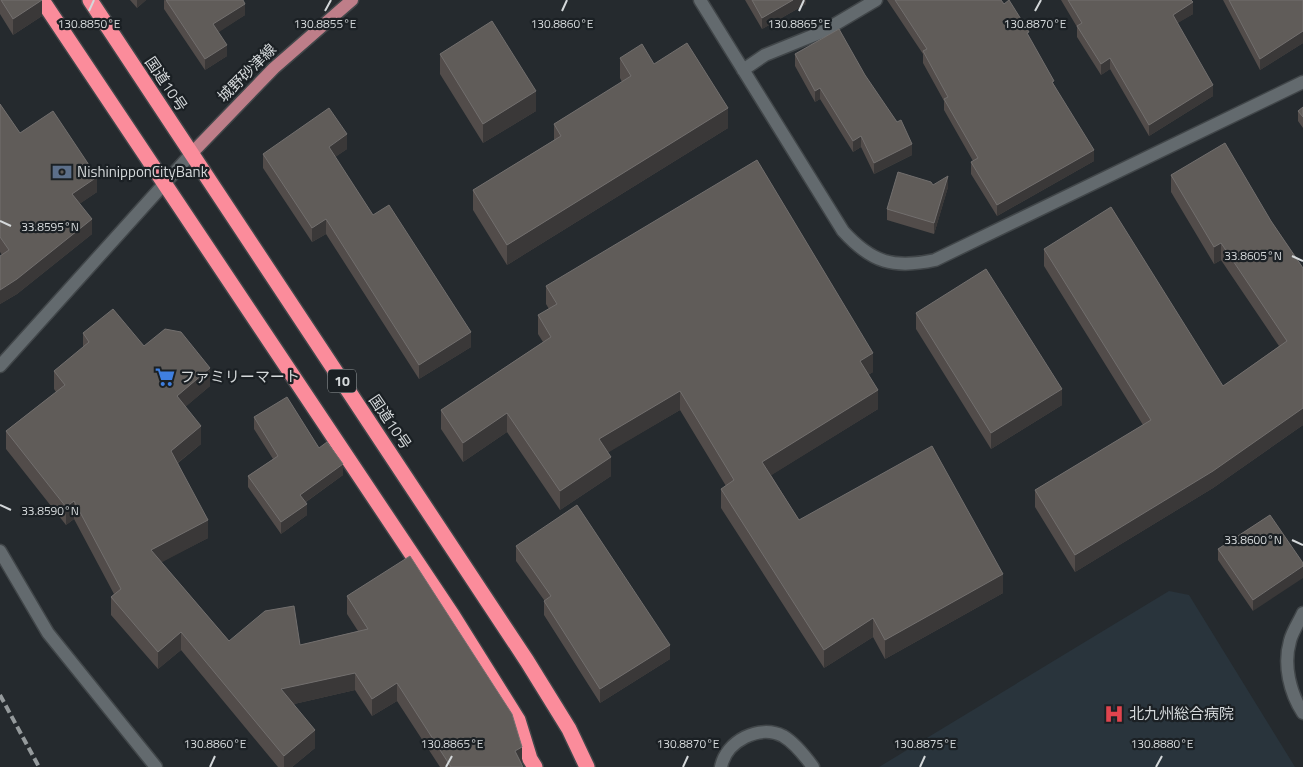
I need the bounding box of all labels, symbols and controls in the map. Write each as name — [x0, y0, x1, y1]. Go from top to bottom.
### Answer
text: 130.8850°E — [58, 14, 121, 33]
text: 130.8855°E — [294, 14, 357, 33]
text: 130.8860°E — [531, 14, 594, 33]
text: 130.8865°E — [768, 14, 831, 33]
text: 130.8870°E — [1004, 14, 1067, 33]
street label: 城野砂津線 — [212, 38, 281, 107]
street label: 国道10号 — [140, 52, 193, 116]
place label: NishinipponCityBank — [77, 160, 208, 183]
bank icon: NishinipponCityBank — [51, 161, 73, 183]
text: 33.8595°N — [21, 217, 79, 236]
text: 33.8605°N — [1224, 246, 1282, 265]
place label: ファミリーマート — [180, 365, 300, 388]
supermarket icon: ファミリーマート — [154, 366, 176, 388]
road number: 10 — [328, 370, 356, 392]
street label: 国道10号 — [364, 390, 417, 454]
text: 33.8590°N — [21, 501, 79, 520]
text: 33.8600°N — [1224, 530, 1282, 549]
place label: 北九州総合病院 — [1129, 702, 1234, 725]
hospital icon: 北九州総合病院 — [1103, 703, 1125, 725]
text: 130.8860°E — [184, 734, 247, 753]
text: 130.8865°E — [421, 734, 484, 753]
text: 130.8870°E — [657, 734, 720, 753]
text: 130.8875°E — [894, 734, 957, 753]
text: 130.8880°E — [1131, 734, 1194, 753]

